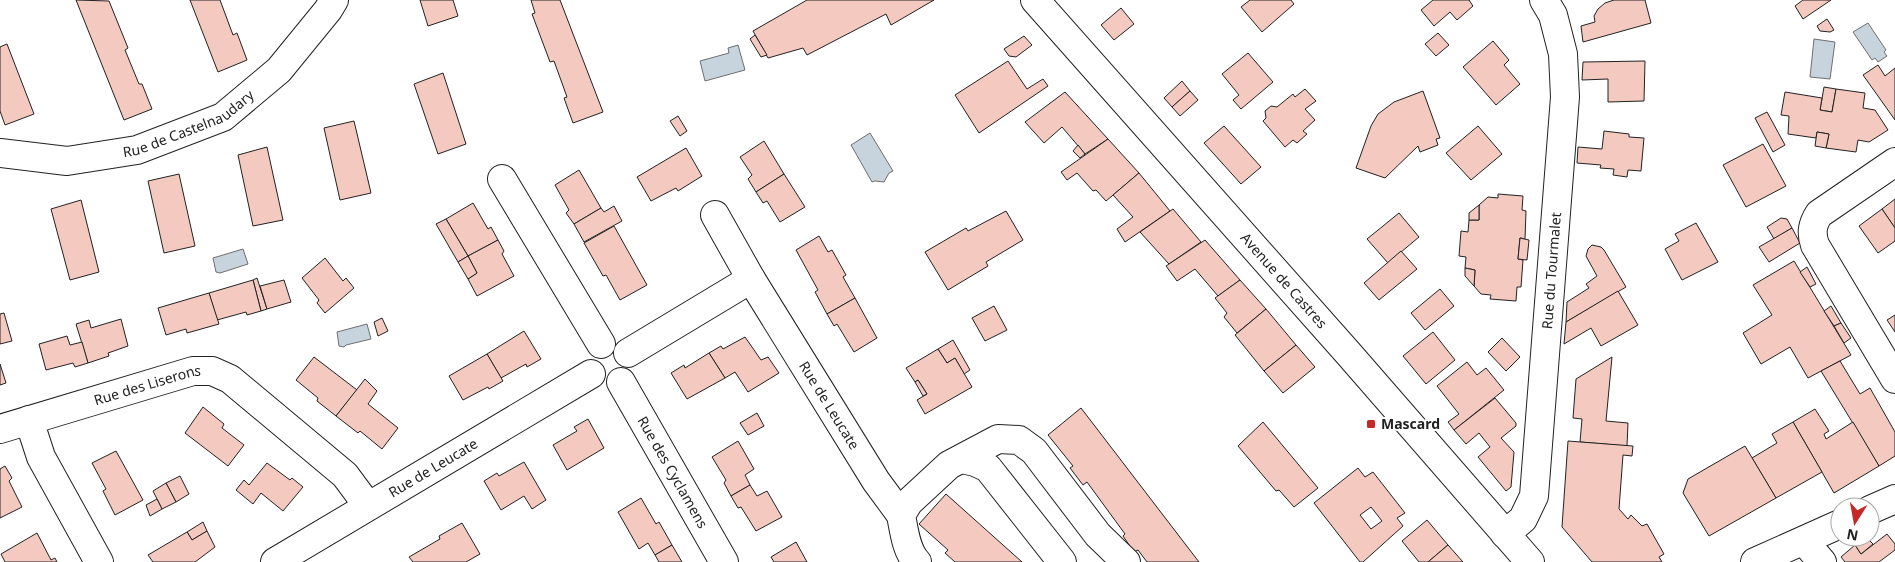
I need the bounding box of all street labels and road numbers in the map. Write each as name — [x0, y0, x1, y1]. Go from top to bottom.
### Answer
street label: Rue de Castelnaudary — [121, 85, 258, 161]
street label: Rue du Tourmalet — [1537, 211, 1565, 330]
street label: Avenue de Castres — [1237, 228, 1332, 332]
street label: Rue de Leucate — [795, 357, 864, 453]
street label: Rue des Liserons — [92, 361, 201, 409]
street label: Rue des Cyclamens — [633, 412, 713, 532]
street label: Rue de Leucate — [385, 434, 481, 501]

